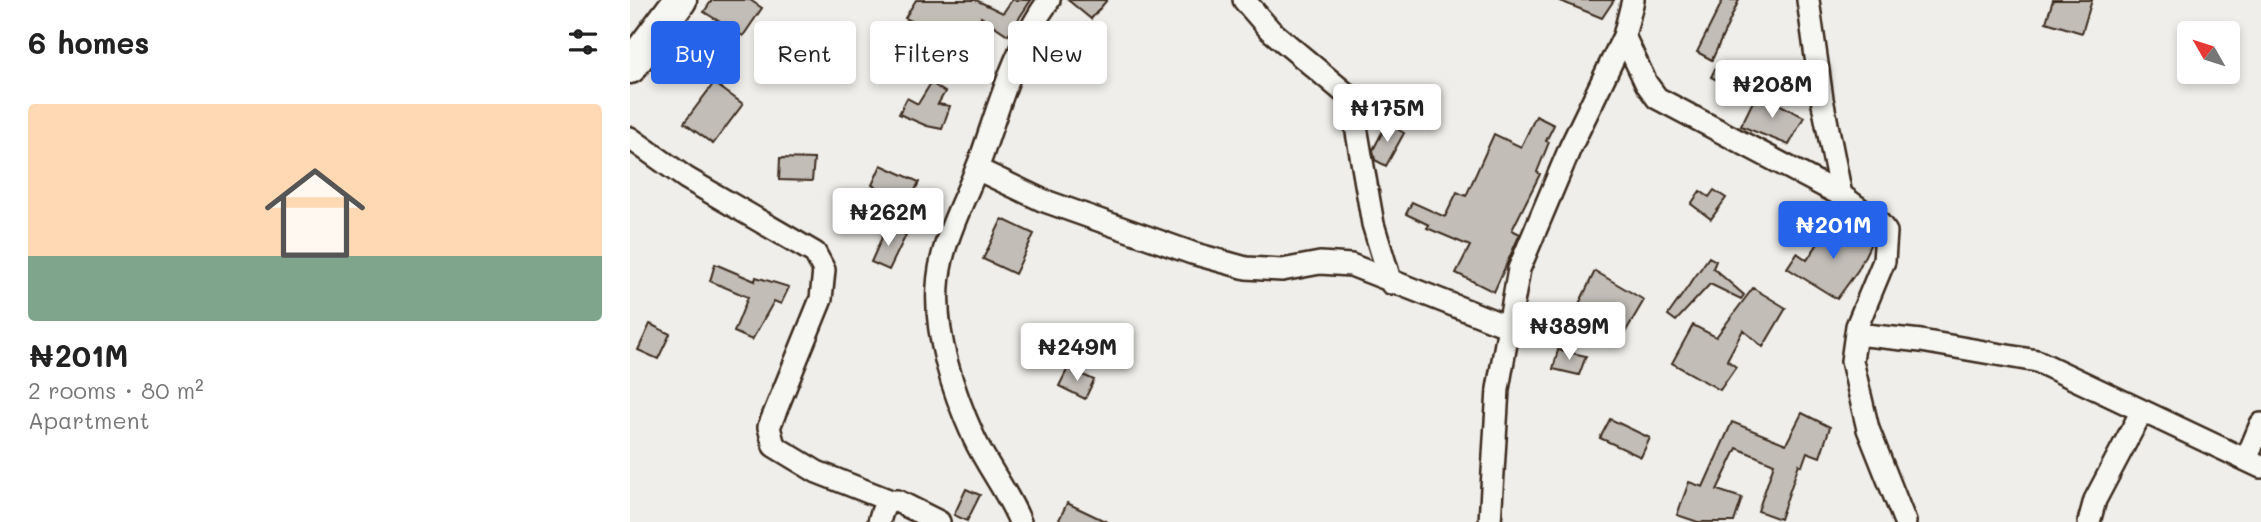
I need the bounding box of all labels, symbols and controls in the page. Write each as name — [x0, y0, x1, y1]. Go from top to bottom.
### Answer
chip: Buy — [651, 21, 740, 84]
chip: Rent — [754, 21, 856, 84]
chip: Filters — [870, 21, 994, 84]
chip: New — [1008, 21, 1107, 84]
north arrow — [2177, 21, 2240, 84]
map controls — [2177, 21, 2240, 84]
text: 6 homes — [28, 22, 149, 62]
icon: filters — [564, 23, 602, 61]
pin: ₦208M — [1723, 60, 1821, 120]
text: ₦208M — [1731, 68, 1813, 98]
pin: ₦175M — [1338, 85, 1436, 144]
text: ₦175M — [1349, 92, 1425, 122]
icon: home — [252, 150, 378, 276]
pin: ₦262M — [839, 188, 937, 248]
text: ₦262M — [849, 196, 927, 226]
pin: ₦201M — [1784, 202, 1882, 261]
text: ₦201M — [1794, 209, 1872, 239]
pin: ₦389M — [1520, 302, 1618, 362]
text: ₦389M — [1528, 310, 1610, 340]
pin: ₦249M — [1028, 324, 1126, 383]
text: ₦249M — [1037, 331, 1117, 361]
text: ₦201M — [28, 335, 129, 375]
text: 2 rooms · 80 m² — [28, 375, 204, 405]
text: Apartment — [28, 405, 150, 435]

